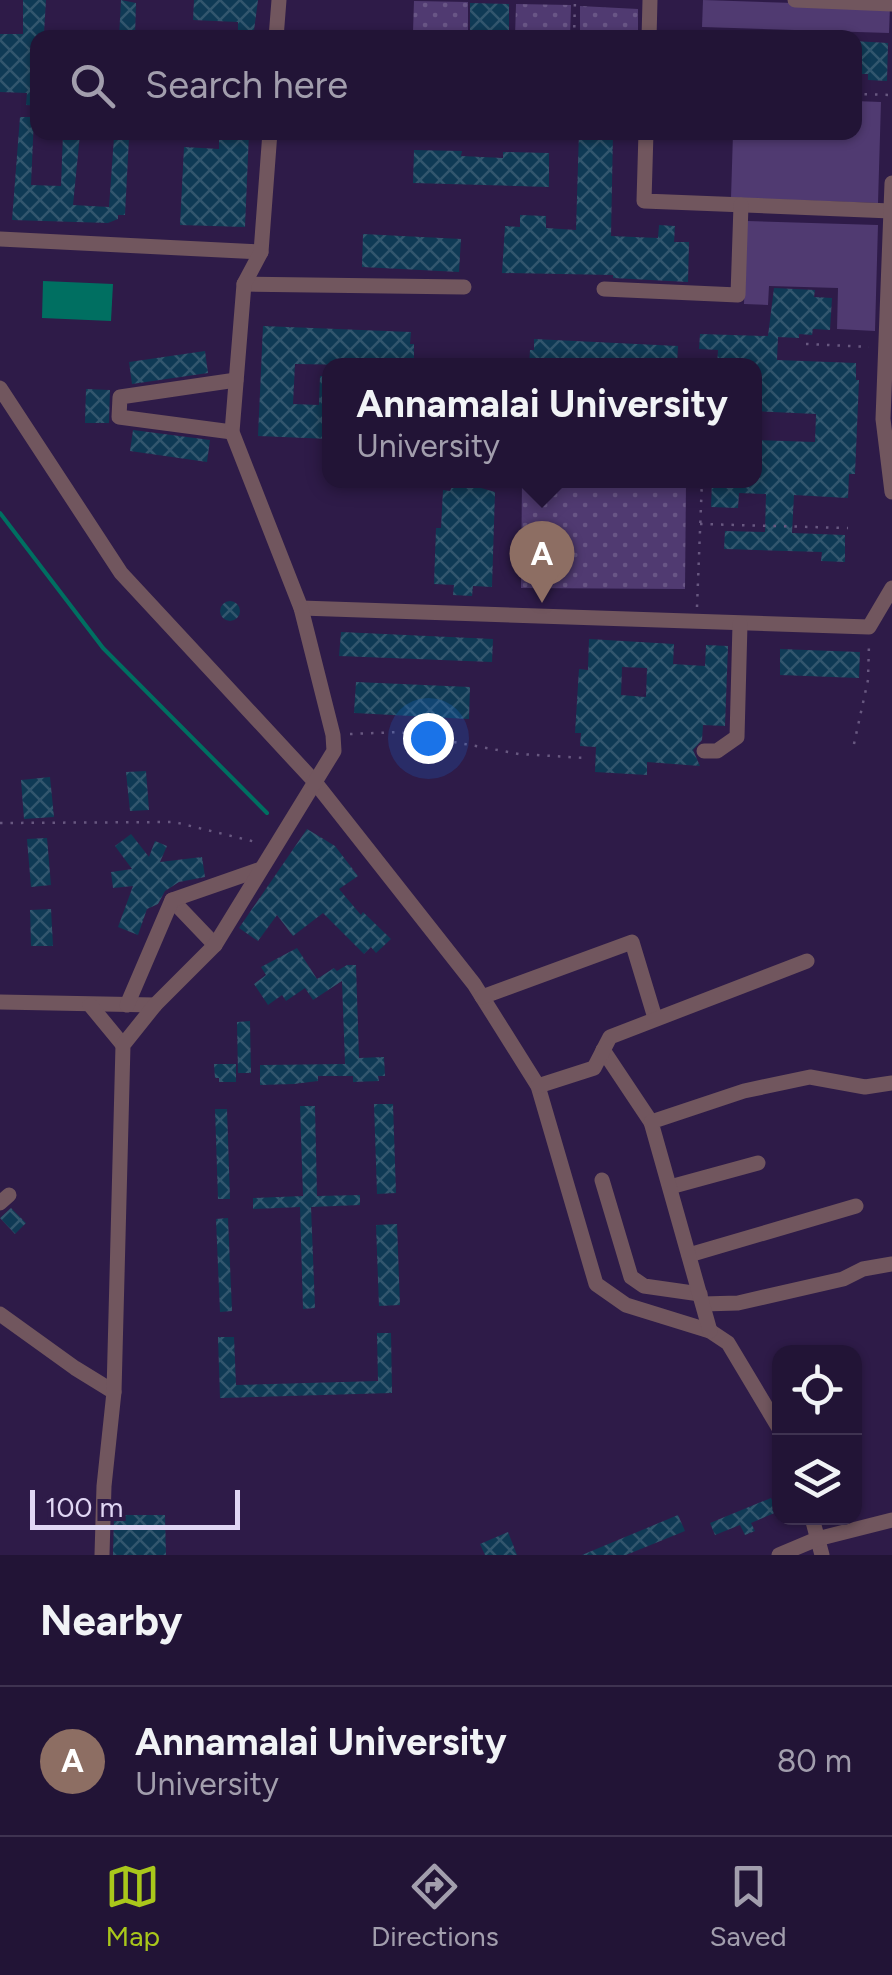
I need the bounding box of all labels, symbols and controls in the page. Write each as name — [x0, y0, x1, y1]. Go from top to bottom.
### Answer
search box — [30, 30, 862, 140]
icon: search — [65, 58, 120, 113]
text: Search here — [145, 62, 348, 108]
popup — [322, 358, 762, 488]
text: Annamalai University — [356, 381, 728, 427]
text: University — [356, 427, 500, 465]
pin: A — [510, 520, 574, 603]
your location — [403, 713, 454, 764]
map controls — [772, 1345, 862, 1525]
button: locate — [772, 1345, 862, 1435]
button: layers — [772, 1435, 862, 1525]
scale bar — [30, 1485, 240, 1530]
text: 100 m — [45, 1490, 123, 1524]
text: Nearby — [40, 1595, 182, 1646]
text: Annamalai University — [135, 1719, 507, 1765]
text: A — [61, 1742, 84, 1780]
text: 80 m — [777, 1742, 852, 1780]
text: University — [135, 1765, 279, 1803]
tab: Map — [105, 1859, 160, 1953]
tab: Directions — [371, 1859, 499, 1953]
tab: Saved — [709, 1859, 787, 1953]

